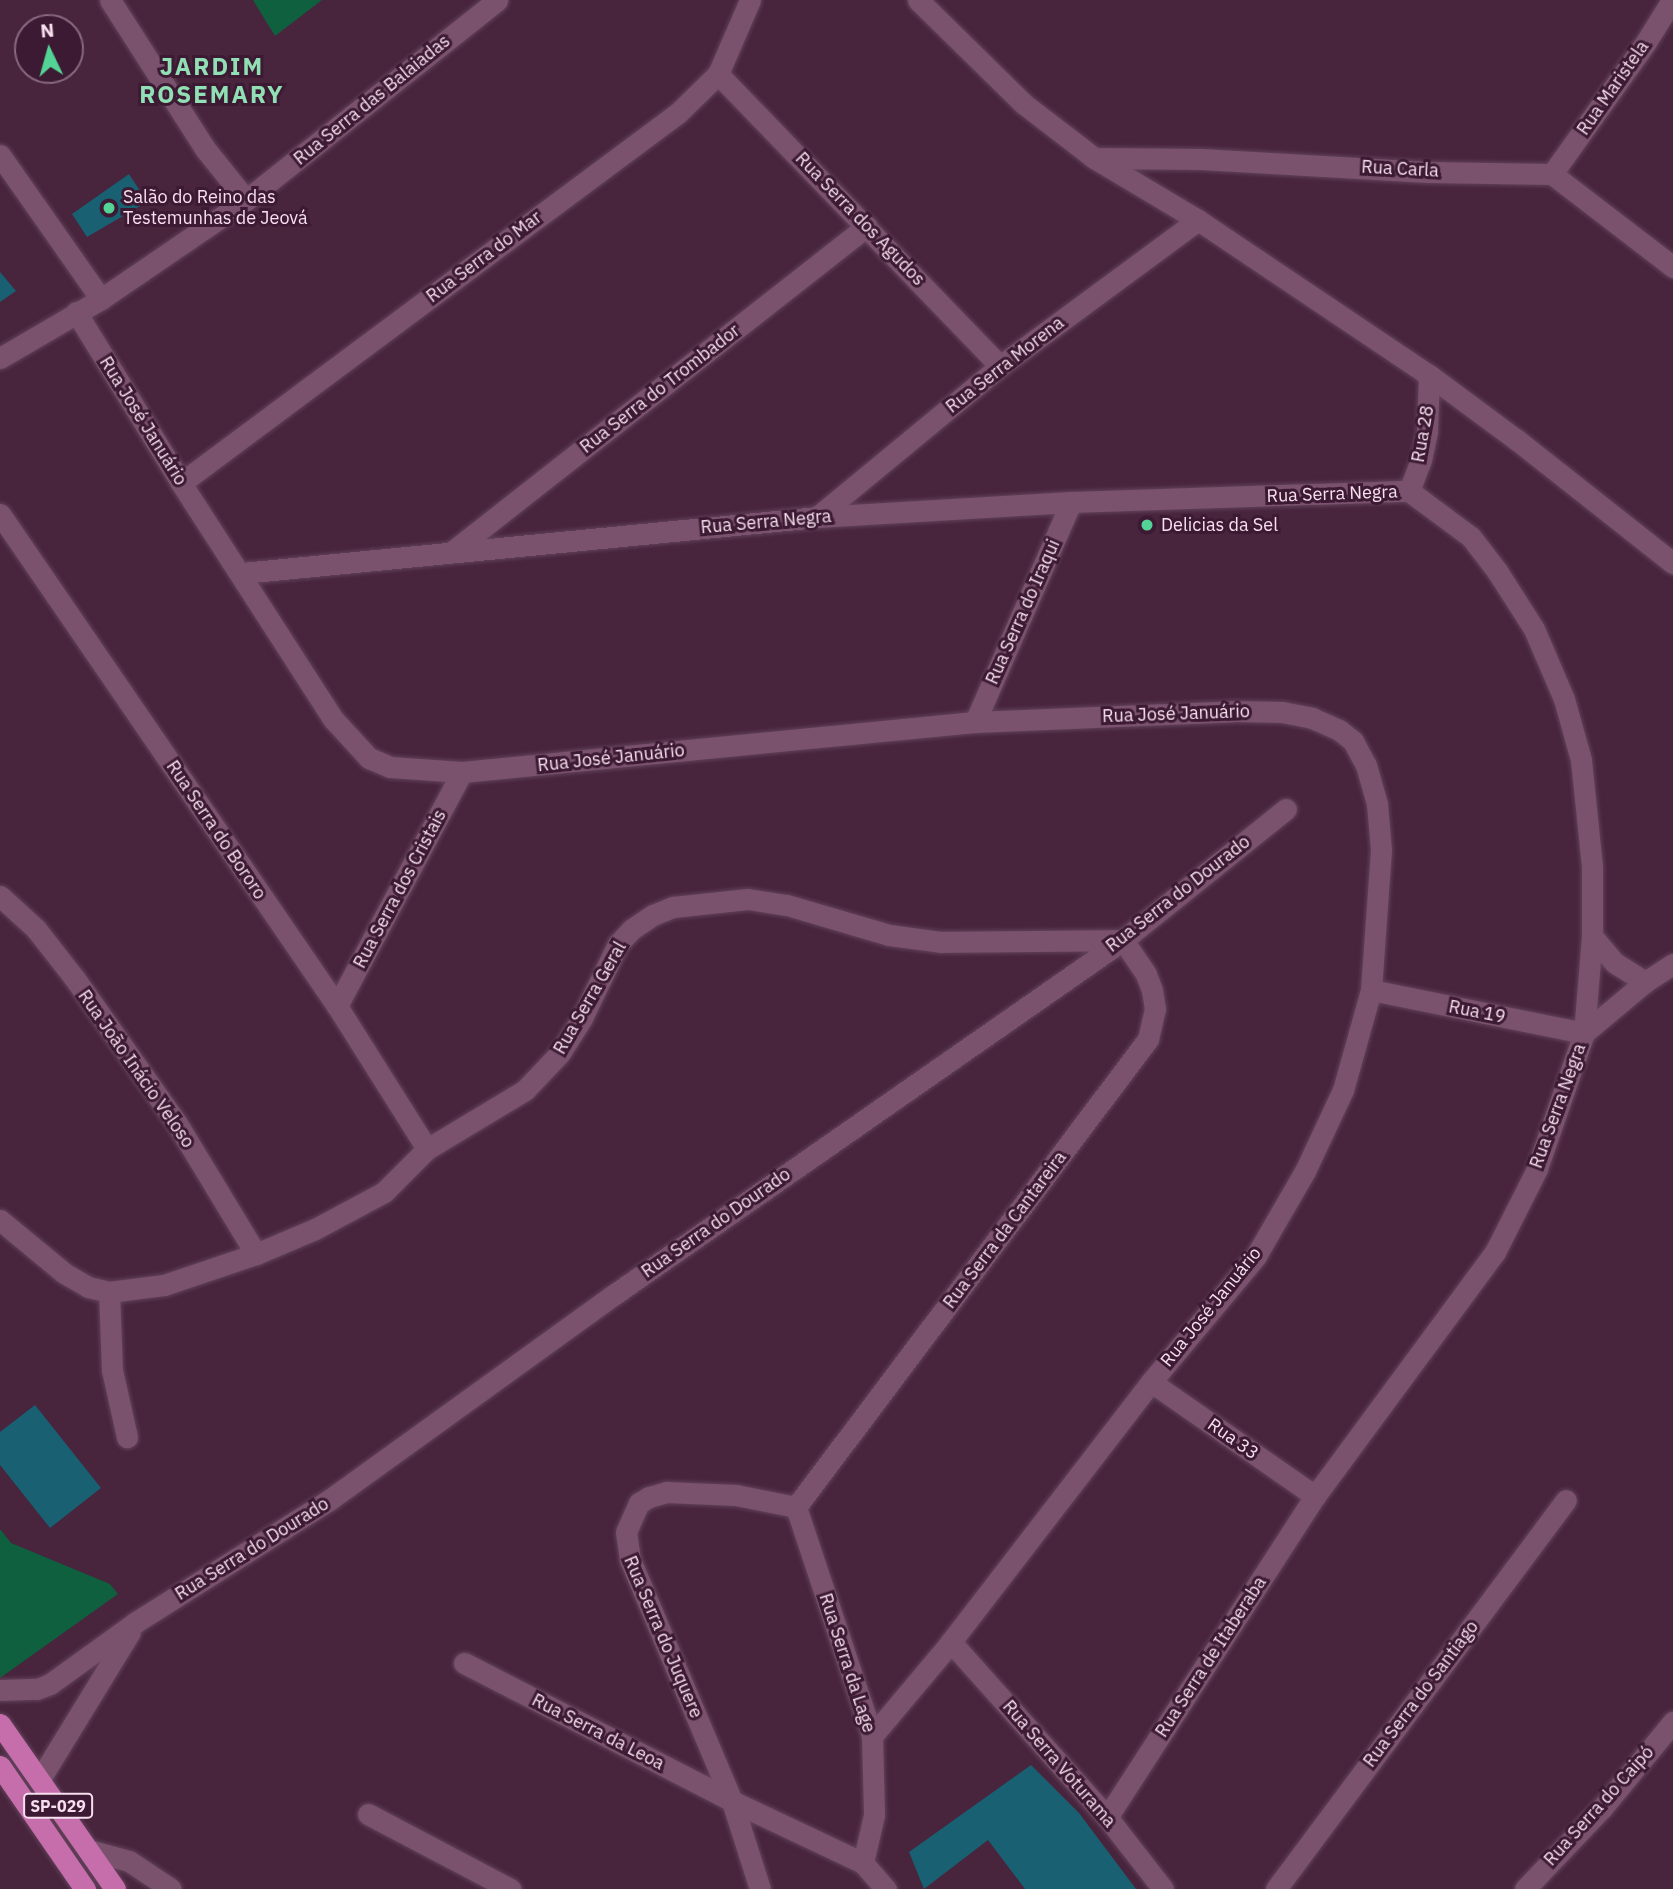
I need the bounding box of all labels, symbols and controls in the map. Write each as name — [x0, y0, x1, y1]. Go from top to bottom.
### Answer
north arrow — [14, 14, 84, 84]
text: N — [39, 18, 55, 43]
street label: Rua Serra das Balaiadas — [290, 30, 454, 170]
street label: Rua Maristela — [1573, 37, 1653, 139]
district label: JARDIM ROSEMARY — [140, 53, 284, 109]
street label: Rua Serra dos Agudos — [791, 148, 929, 290]
street label: Rua Carla — [1361, 156, 1439, 182]
place label: Salão do Reino das Testemunhas de Jeová — [123, 187, 308, 230]
marker: Salão do Reino das Testemunhas de Jeová — [101, 200, 117, 216]
street label: Rua Serra do Mar — [422, 207, 546, 307]
street label: Rua Serra Morena — [942, 312, 1068, 418]
street label: Rua Serra do Trombador — [576, 320, 744, 458]
street label: Rua José Januário — [95, 353, 191, 489]
street label: Rua 28 — [1407, 404, 1439, 464]
street label: Rua Serra Negra — [1266, 481, 1398, 507]
street label: Rua Serra Negra — [700, 506, 832, 538]
place label: Delicias da Sel — [1161, 514, 1278, 536]
marker: Delicias da Sel — [1139, 517, 1155, 533]
street label: Rua Serra do Iraqui — [981, 536, 1065, 688]
street label: Rua José Januário — [1102, 701, 1250, 727]
street label: Rua José Januário — [536, 740, 686, 776]
street label: Rua Serra do Bororo — [162, 757, 270, 903]
street label: Rua Serra dos Cristais — [349, 806, 451, 972]
street label: Rua Serra do Dourado — [1102, 831, 1254, 957]
street label: Rua Serra Geral — [549, 938, 631, 1058]
street label: Rua João Inácio Veloso — [73, 986, 199, 1152]
street label: Rua 19 — [1447, 996, 1507, 1028]
street label: Rua Serra Negra — [1525, 1041, 1591, 1171]
street label: Rua Serra da Cantareira — [939, 1147, 1071, 1313]
street label: Rua Serra do Dourado — [637, 1163, 795, 1283]
street label: Rua José Januário — [1156, 1243, 1266, 1371]
street label: Rua 33 — [1203, 1414, 1263, 1464]
street label: Rua Serra do Dourado — [171, 1493, 333, 1605]
street label: Rua Serra do Juquere — [619, 1553, 707, 1721]
street label: Rua Serra de Itaberaba — [1151, 1573, 1271, 1741]
street label: Rua Serra da Lage — [814, 1591, 880, 1735]
street label: Rua Serra do Santiago — [1359, 1616, 1483, 1772]
street label: Rua Serra da Leoa — [528, 1689, 668, 1775]
street label: Rua Serra Voturama — [998, 1696, 1120, 1832]
street label: Rua Serra do Caipó — [1540, 1742, 1658, 1870]
road number: SP-029 — [23, 1794, 93, 1818]

